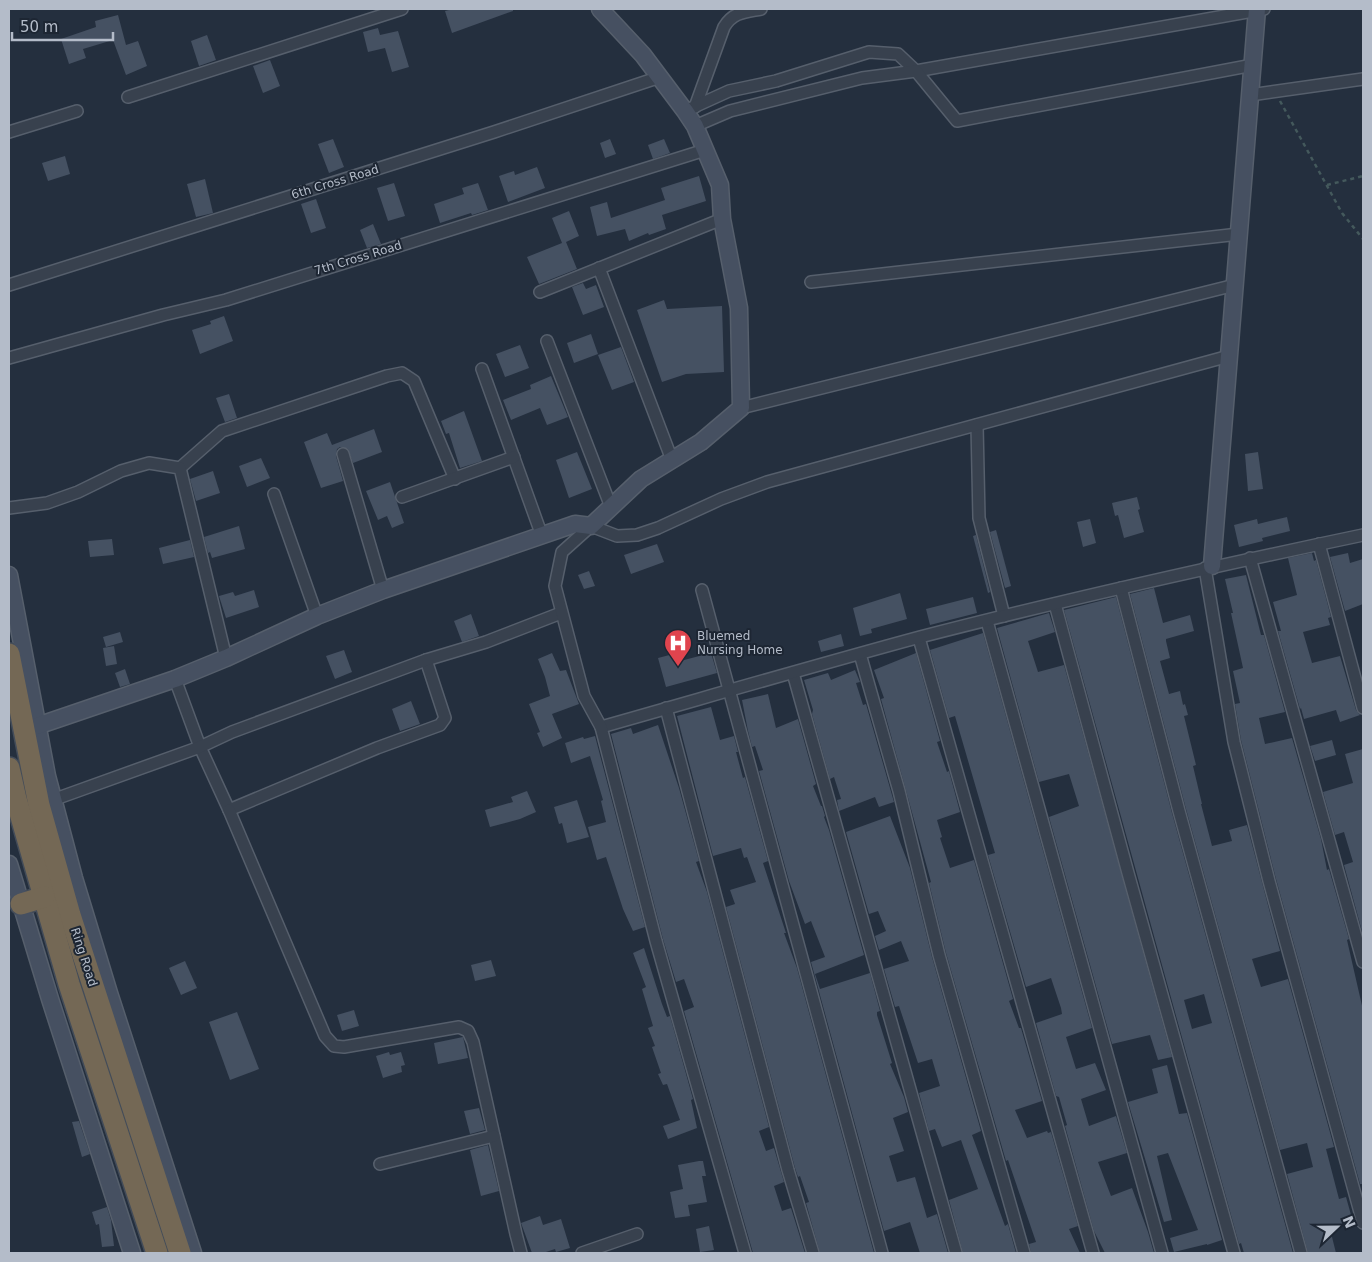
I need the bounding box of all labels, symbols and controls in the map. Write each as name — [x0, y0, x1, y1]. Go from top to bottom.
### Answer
scale bar — [12, 10, 114, 42]
text: 50 m — [20, 18, 58, 36]
street label: 6th Cross Road — [290, 162, 380, 202]
street label: 7th Cross Road — [313, 238, 403, 278]
hospital icon: Bluemed Nursing Home — [663, 628, 693, 667]
place label: Bluemed Nursing Home — [697, 629, 783, 657]
street label: Ring Road — [68, 926, 100, 988]
north arrow — [1312, 1202, 1362, 1252]
text: N — [1339, 1214, 1359, 1231]

